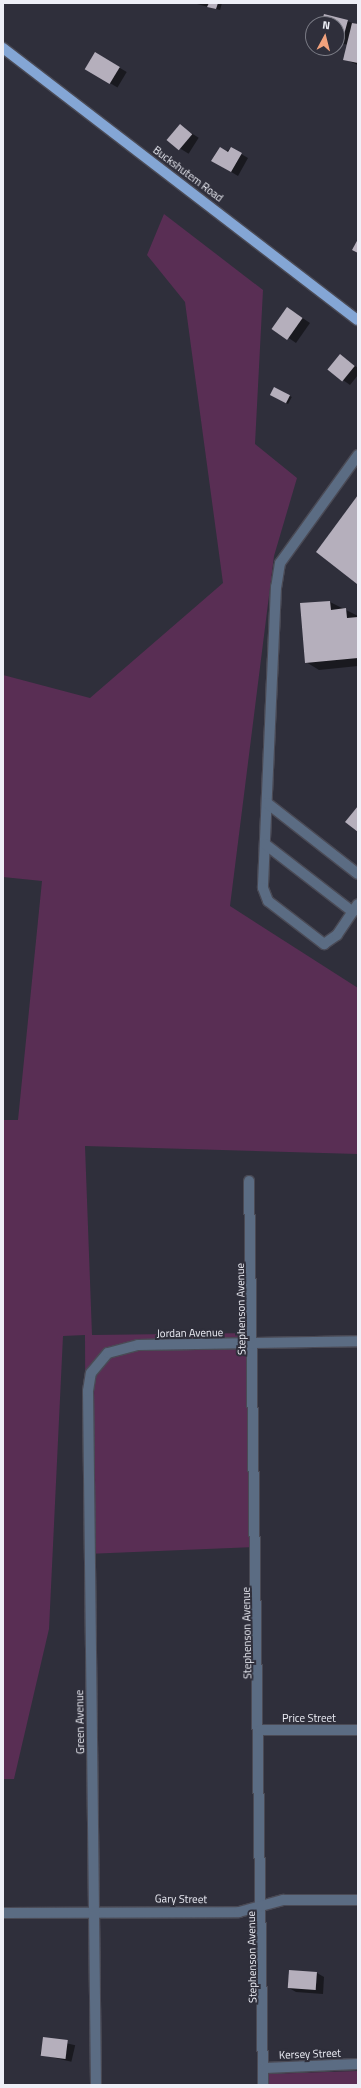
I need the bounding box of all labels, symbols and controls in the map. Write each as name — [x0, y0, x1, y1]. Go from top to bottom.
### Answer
north arrow — [305, 16, 345, 56]
text: N — [322, 17, 331, 33]
street label: Buckshutem Road — [150, 143, 226, 205]
street label: Stephenson Avenue — [234, 1263, 248, 1355]
street label: Jordan Avenue — [157, 1326, 223, 1340]
street label: Stephenson Avenue — [240, 1587, 254, 1679]
street label: Green Avenue — [73, 1690, 87, 1754]
street label: Price Street — [282, 1711, 336, 1725]
street label: Gary Street — [155, 1892, 207, 1906]
street label: Stephenson Avenue — [245, 1911, 259, 2003]
street label: Kersey Street — [279, 2046, 341, 2062]

